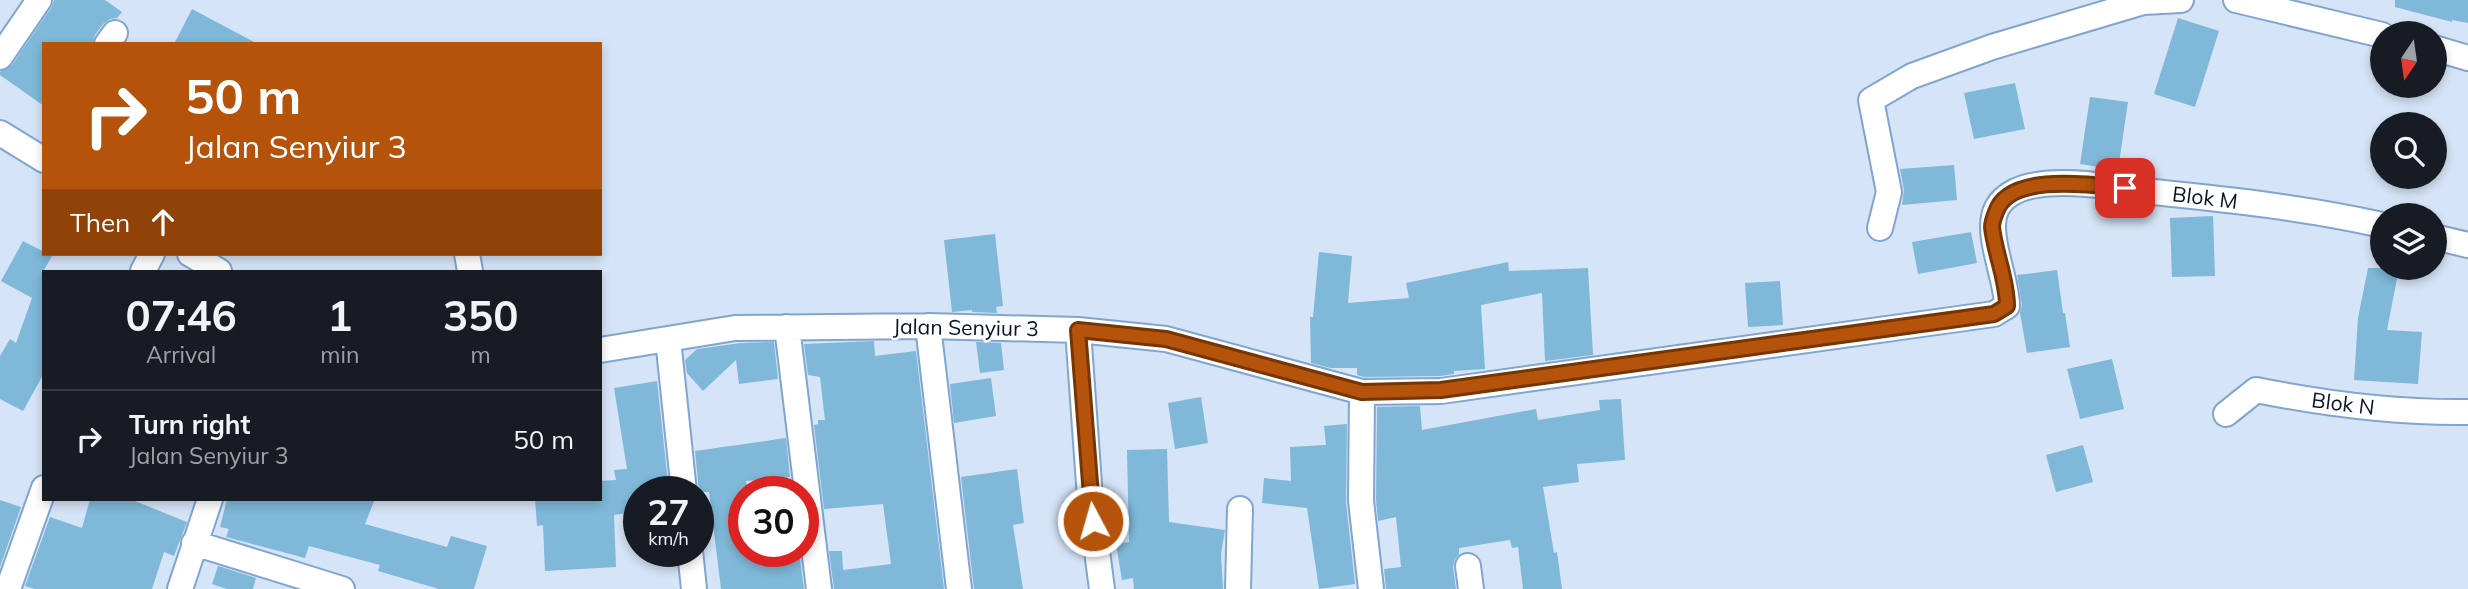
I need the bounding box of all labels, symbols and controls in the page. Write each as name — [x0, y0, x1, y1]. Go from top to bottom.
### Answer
north arrow — [2370, 21, 2446, 98]
map controls — [2370, 21, 2447, 280]
text: 50 m — [185, 65, 301, 126]
icon: right — [70, 70, 161, 161]
button: search — [2370, 112, 2447, 189]
text: Jalan Senyiur 3 — [185, 126, 407, 166]
pin — [2095, 158, 2155, 218]
icon: arrive — [2106, 169, 2144, 207]
street label: Blok M — [2171, 180, 2239, 214]
icon: ahead — [144, 203, 182, 241]
button: layers — [2370, 203, 2447, 280]
text: Then — [70, 206, 130, 239]
text: 07:46 — [126, 289, 237, 342]
text: 1 — [327, 289, 352, 342]
text: 350 — [443, 289, 518, 342]
street label: Jalan Senyiur 3 — [893, 313, 1039, 341]
text: Arrival — [146, 340, 216, 369]
text: min — [320, 340, 359, 369]
text: m — [471, 340, 491, 369]
street label: Blok N — [2310, 386, 2376, 420]
text: Turn right — [129, 408, 250, 441]
icon: right — [70, 420, 108, 458]
text: 50 m — [513, 423, 574, 456]
text: Jalan Senyiur 3 — [129, 441, 288, 470]
speed limit sign: 30 — [728, 476, 819, 567]
position arrow — [1056, 484, 1130, 558]
text: 27 — [647, 490, 690, 534]
text: km/h — [648, 527, 689, 550]

